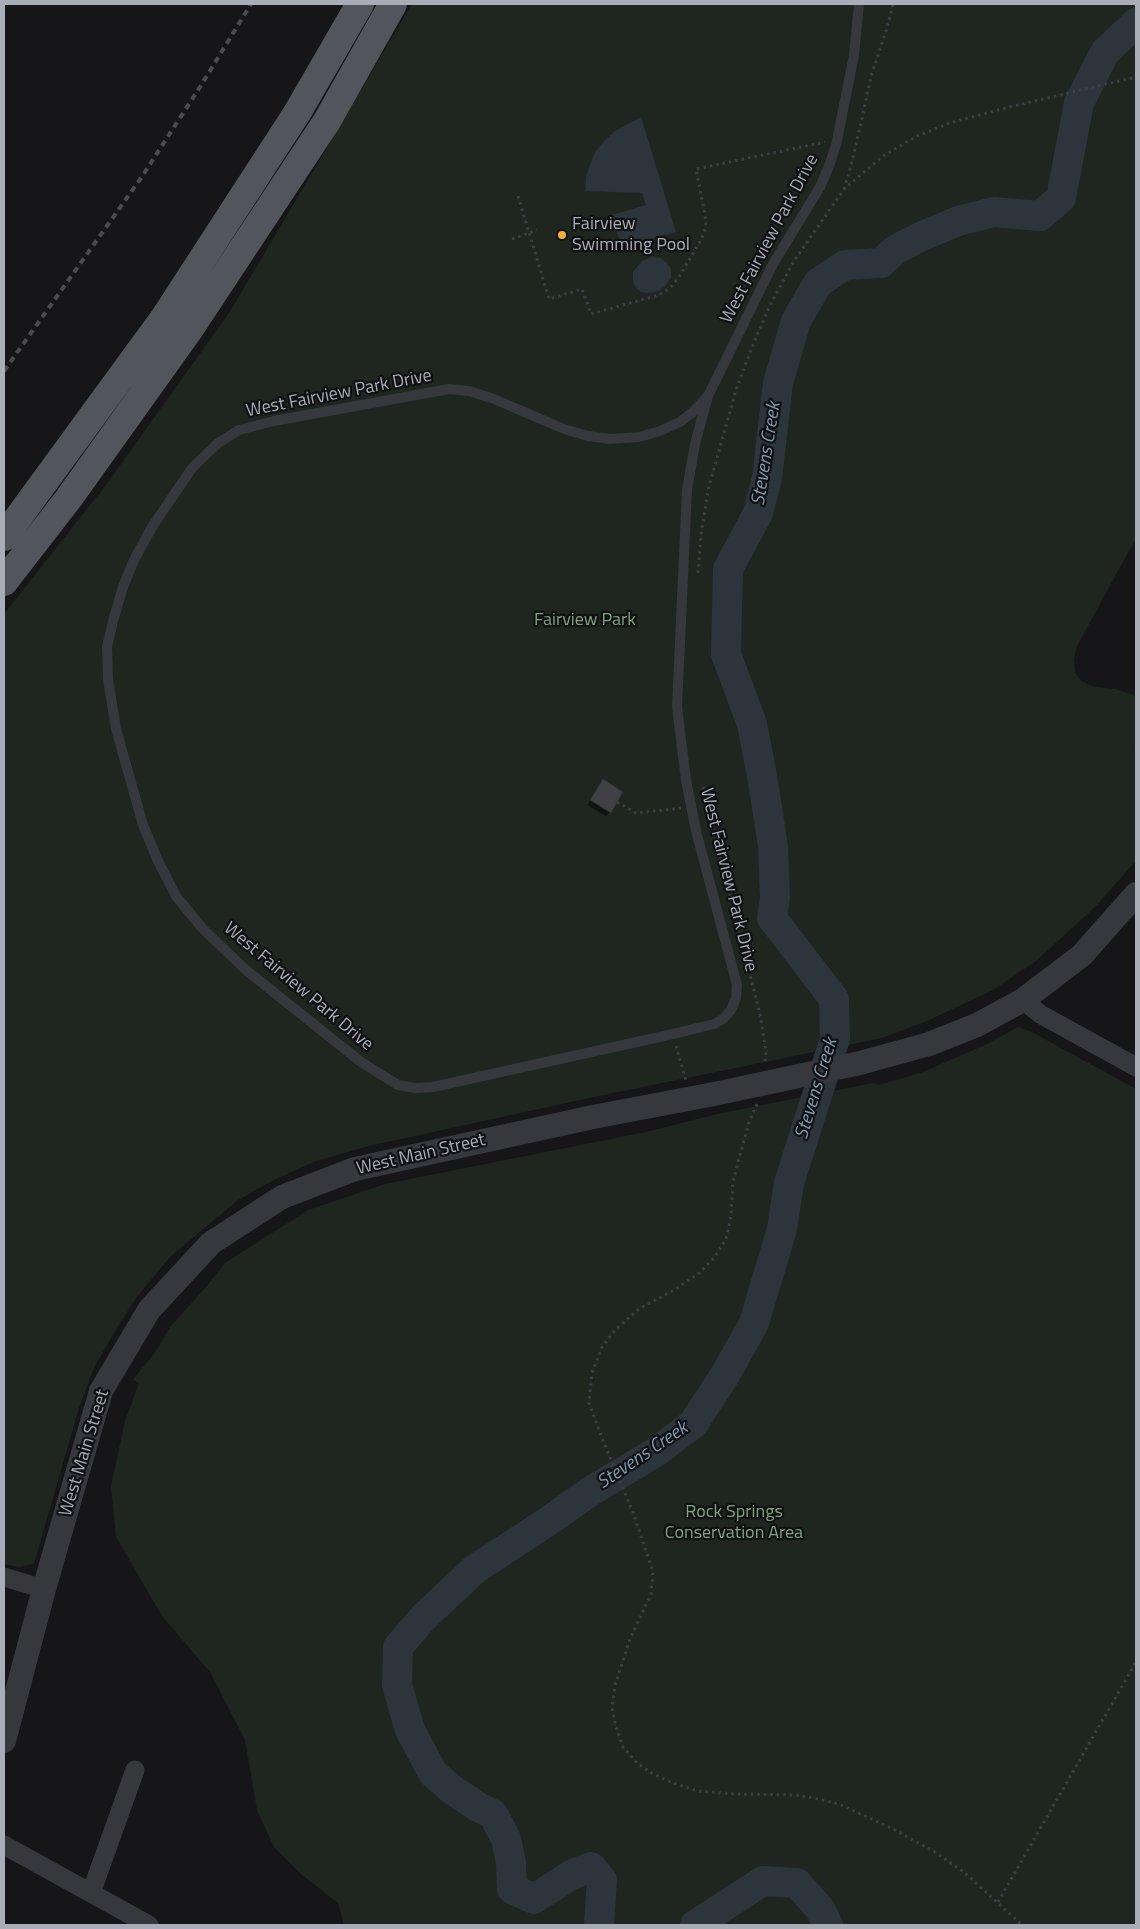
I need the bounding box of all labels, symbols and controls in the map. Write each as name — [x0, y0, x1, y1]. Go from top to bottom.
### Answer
street label: West Fairview Park Drive — [716, 151, 824, 327]
place label: Fairview Swimming Pool — [572, 214, 690, 256]
marker: Fairview Swimming Pool — [556, 229, 568, 241]
street label: West Fairview Park Drive — [244, 365, 434, 423]
water label: Stevens Creek — [748, 401, 786, 507]
park label: Fairview Park — [534, 610, 636, 632]
street label: West Fairview Park Drive — [695, 786, 761, 974]
street label: West Fairview Park Drive — [219, 918, 377, 1056]
water label: Stevens Creek — [791, 1036, 843, 1142]
street label: West Main Street — [355, 1130, 487, 1180]
street label: West Main Street — [55, 1387, 115, 1519]
water label: Stevens Creek — [593, 1417, 693, 1495]
park label: Rock Springs Conservation Area — [665, 1502, 803, 1545]

